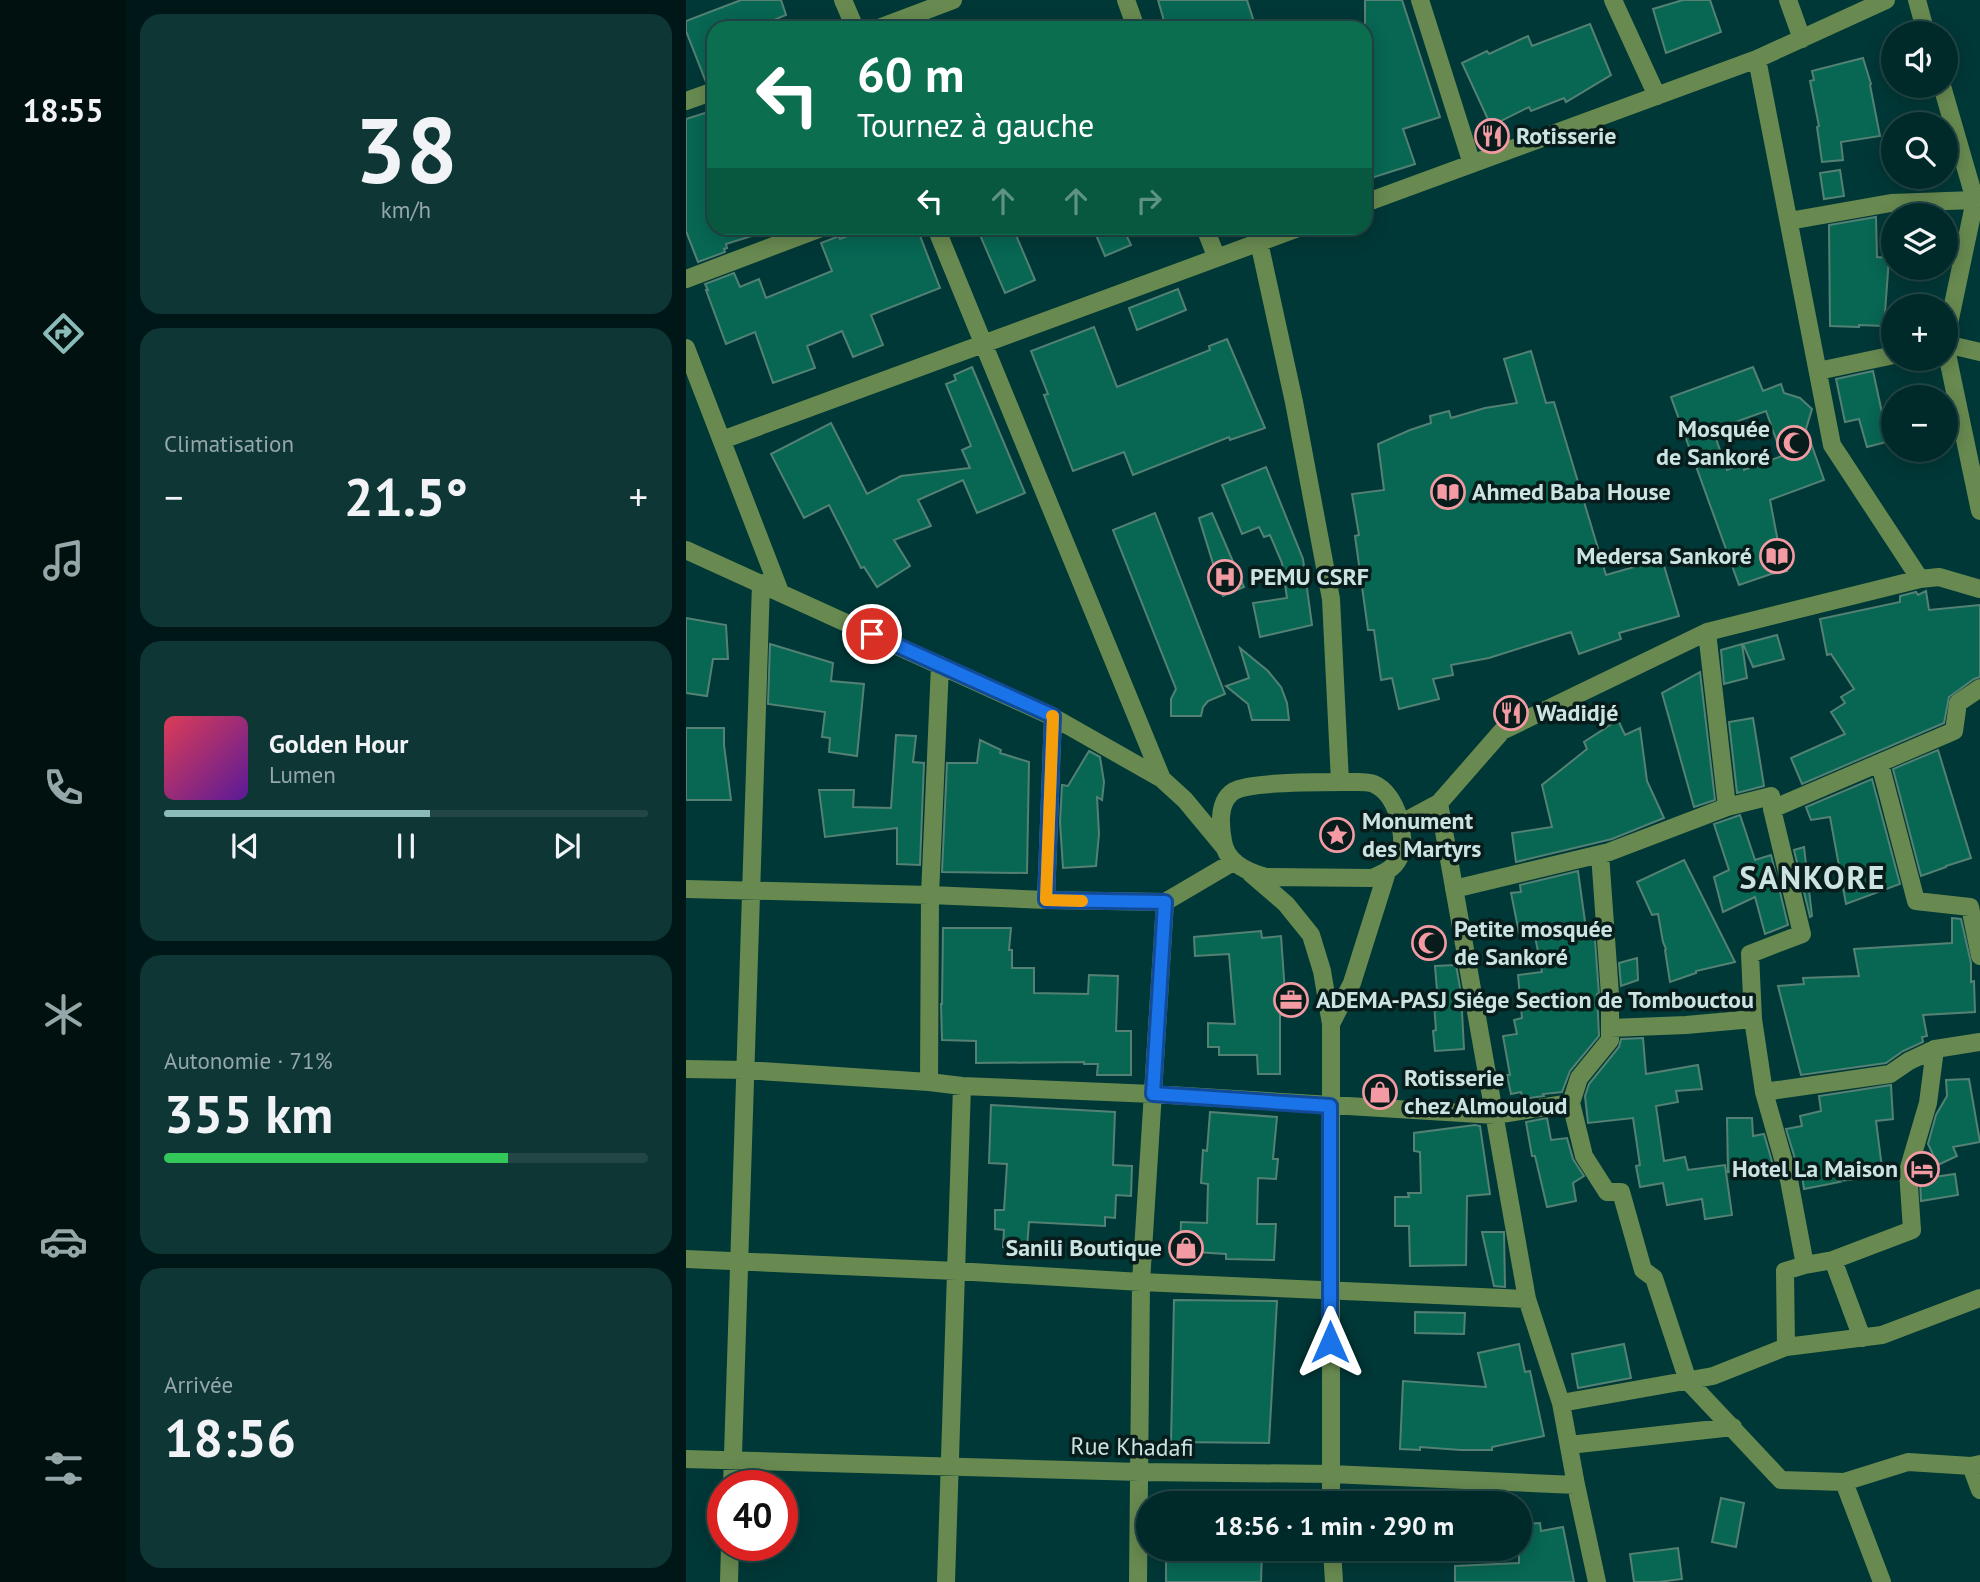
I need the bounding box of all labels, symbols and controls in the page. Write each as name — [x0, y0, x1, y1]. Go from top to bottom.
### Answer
map controls — [1881, 21, 1958, 462]
button: sound — [1881, 21, 1958, 98]
text: 60 m — [857, 42, 964, 106]
icon: left — [742, 49, 833, 140]
text: 18:55 — [22, 89, 104, 131]
text: 38 — [354, 90, 458, 208]
text: Tournez à gauche — [857, 104, 1094, 146]
button: search — [1881, 112, 1958, 189]
restaurant icon: Rotisserie — [1473, 117, 1511, 155]
place label: Rotisserie — [1516, 120, 1617, 151]
icon: left — [911, 182, 949, 220]
icon: ahead — [984, 182, 1022, 220]
icon: ahead — [1057, 182, 1095, 220]
icon: right — [1130, 182, 1168, 220]
text: km/h — [381, 195, 431, 224]
button: layers — [1881, 203, 1958, 280]
button: + — [1881, 294, 1958, 371]
icon: directions — [39, 309, 88, 358]
button: − — [1881, 385, 1958, 462]
place label: Mosquée de Sankoré — [1656, 413, 1770, 472]
mosque icon: Mosquée de Sankoré — [1775, 424, 1813, 462]
text: Climatisation — [164, 429, 294, 458]
text: 21.5° — [344, 463, 468, 530]
text: − — [164, 472, 183, 521]
text: + — [629, 472, 648, 521]
library icon: Ahmed Baba House — [1429, 473, 1467, 511]
place label: Ahmed Baba House — [1472, 476, 1671, 507]
icon: music — [39, 536, 88, 585]
library icon: Medersa Sankoré — [1758, 537, 1796, 575]
place label: Medersa Sankoré — [1576, 540, 1752, 571]
hospital icon: PEMU CSRF — [1206, 558, 1244, 596]
place label: PEMU CSRF — [1250, 561, 1369, 592]
pin — [842, 604, 902, 664]
icon: arrive — [853, 615, 891, 653]
restaurant icon: Wadidjé — [1492, 694, 1530, 732]
place label: Wadidjé — [1536, 697, 1618, 728]
text: Golden Hour — [269, 727, 408, 760]
text: Lumen — [269, 760, 336, 789]
icon: phone — [39, 763, 88, 812]
place label: Monument des Martyrs — [1362, 805, 1481, 864]
place icon: Monument des Martyrs — [1318, 816, 1356, 854]
icon: previous — [226, 827, 264, 865]
icon: pause — [387, 827, 425, 865]
icon: next — [548, 827, 586, 865]
district label: SANKORE — [1740, 856, 1886, 898]
place label: Petite mosquée de Sankoré — [1454, 913, 1613, 972]
mosque icon: Petite mosquée de Sankoré — [1410, 924, 1448, 962]
office icon: ADEMA-PASJ Siége Section de Tombouctou — [1272, 981, 1310, 1019]
place label: ADEMA-PASJ Siége Section de Tombouctou — [1316, 984, 1754, 1015]
icon: climate — [39, 990, 88, 1039]
text: Autonomie · 71% — [164, 1046, 332, 1075]
place label: Rotisserie chez Almouloud — [1404, 1062, 1567, 1121]
shop icon: Rotisserie chez Almouloud — [1361, 1073, 1399, 1111]
text: 355 km — [164, 1080, 333, 1147]
hotel icon: Hotel La Maison — [1903, 1150, 1941, 1188]
place label: Hotel La Maison — [1732, 1153, 1898, 1184]
icon: car — [39, 1217, 88, 1266]
shop icon: Sanili Boutique — [1167, 1229, 1205, 1267]
place label: Sanili Boutique — [1005, 1232, 1162, 1263]
position arrow — [1293, 1305, 1367, 1379]
text: Arrivée — [164, 1370, 233, 1399]
text: 18:56 — [164, 1404, 296, 1471]
street label: Rue Khadafi — [1070, 1430, 1194, 1463]
icon: filters — [39, 1444, 88, 1493]
speed limit sign: 40 — [707, 1470, 798, 1561]
text: 18:56 · 1 min · 290 m — [1214, 1509, 1454, 1542]

